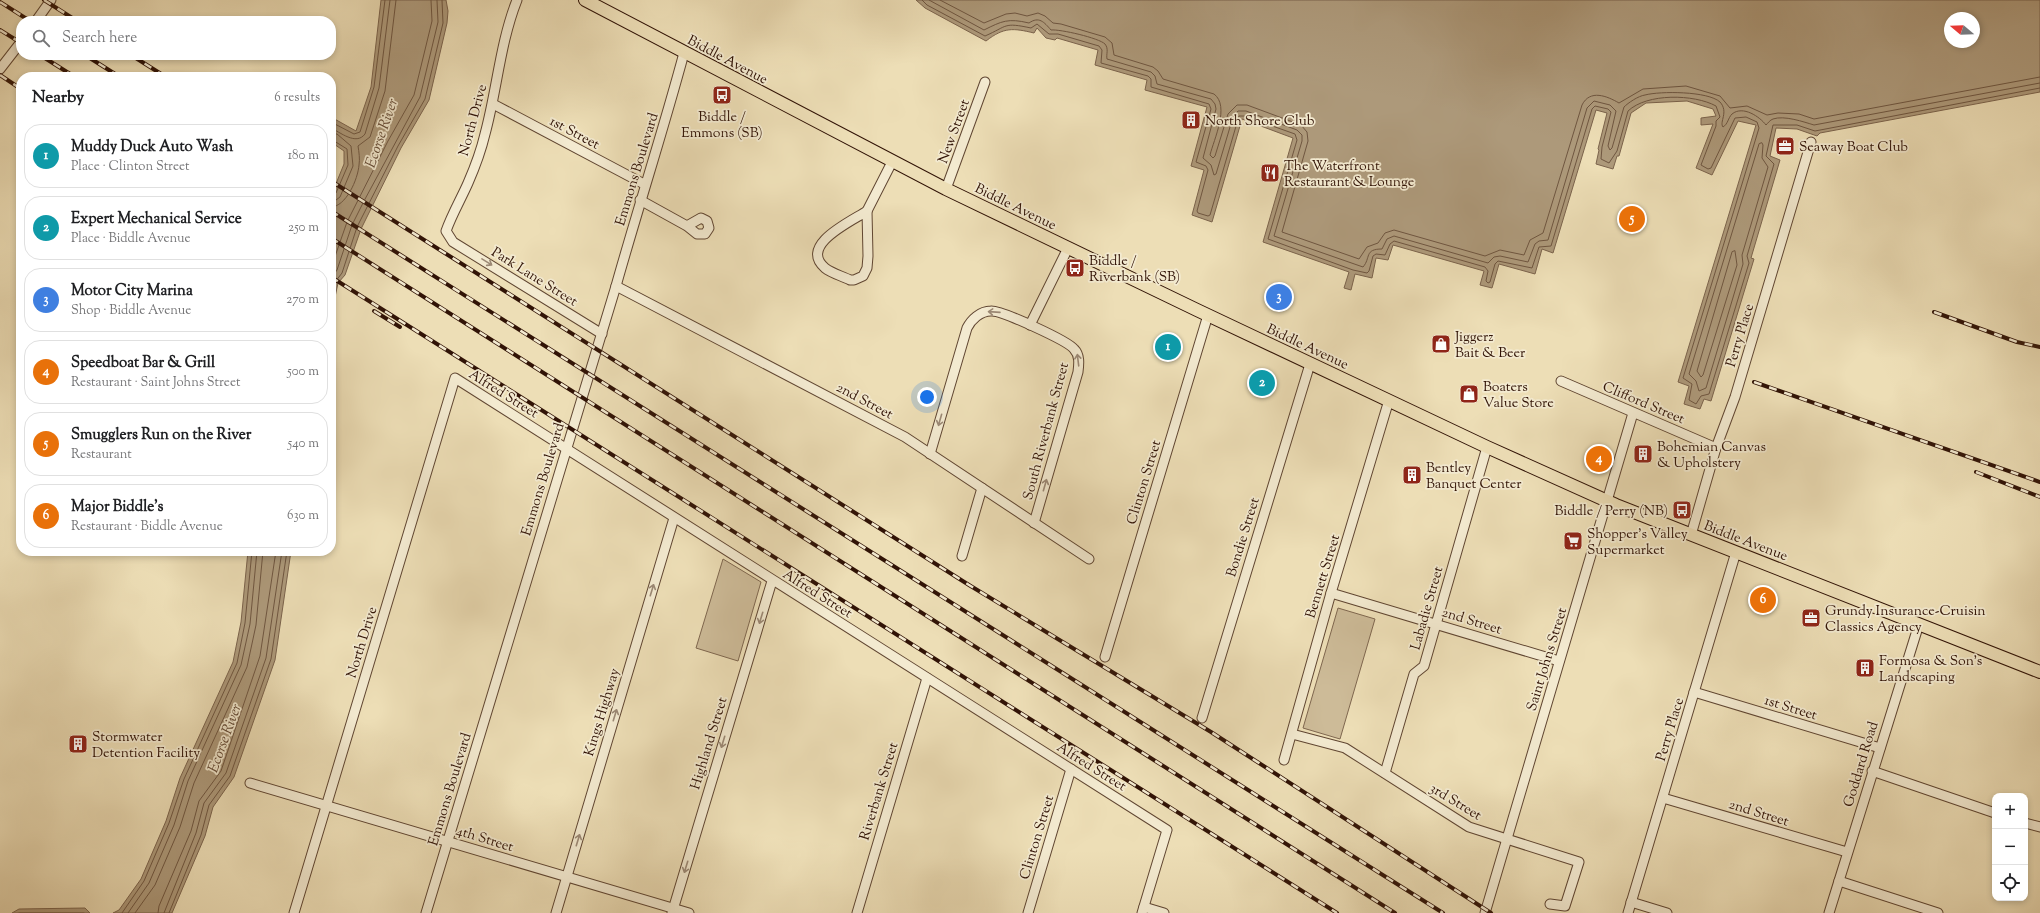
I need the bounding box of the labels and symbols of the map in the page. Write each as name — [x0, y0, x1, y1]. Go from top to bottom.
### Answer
north arrow — [1944, 12, 1980, 48]
street label: Biddle Avenue — [683, 31, 771, 90]
street label: North Drive — [455, 82, 493, 159]
bus stop icon: Biddle / Emmons (SB) — [711, 84, 733, 106]
water label: Ecorse River — [361, 95, 404, 171]
street label: New Street — [934, 97, 976, 167]
place label: Biddle / Emmons (SB) — [681, 108, 763, 144]
building icon: North Shore Club — [1180, 109, 1202, 131]
street label: Emmons Boulevard — [611, 111, 665, 229]
street label: 1st Street — [545, 112, 603, 155]
place label: North Shore Club — [1205, 112, 1315, 132]
office icon: Seaway Boat Club — [1774, 135, 1796, 157]
place label: Seaway Boat Club — [1799, 138, 1908, 158]
place label: The Waterfront Restaurant & Lounge — [1284, 157, 1414, 193]
restaurant icon: The Waterfront Restaurant & Lounge — [1259, 162, 1281, 184]
street label: Biddle Avenue — [971, 179, 1059, 236]
pin: 5 — [1619, 204, 1645, 234]
street label: Park Lane Street — [487, 243, 581, 312]
place label: Biddle / Riverbank (SB) — [1089, 252, 1180, 288]
bus stop icon: Biddle / Riverbank (SB) — [1064, 257, 1086, 279]
one-way arrow — [481, 258, 492, 267]
pin: 3 — [1266, 282, 1292, 312]
street label: Perry Place — [1722, 301, 1760, 370]
one-way arrow — [988, 308, 1001, 315]
street label: Biddle Avenue — [1263, 320, 1351, 376]
place label: Jiggerz Bait & Beer — [1454, 328, 1526, 364]
pin: 1 — [1155, 332, 1181, 362]
shop icon: Jiggerz Bait & Beer — [1430, 333, 1452, 355]
one-way arrow — [1074, 354, 1082, 367]
street label: South Riverbank Street — [1019, 360, 1075, 503]
street label: Alfred Street — [464, 365, 542, 424]
pin: 2 — [1249, 368, 1275, 398]
street label: 2nd Street — [832, 378, 896, 425]
place label: Boaters Value Store — [1483, 378, 1554, 414]
street label: Clifford Street — [1599, 378, 1688, 430]
shop icon: Boaters Value Store — [1458, 383, 1480, 405]
your location — [917, 387, 937, 407]
one-way arrow — [936, 413, 943, 426]
street label: Emmons Boulevard — [517, 421, 571, 539]
street label: Clinton Street — [1123, 438, 1167, 527]
place label: Bohemian Canvas & Upholstery — [1657, 438, 1766, 474]
building icon: Bohemian Canvas & Upholstery — [1632, 443, 1654, 465]
pin: 4 — [1586, 444, 1612, 474]
place label: Bentley Banquet Center — [1426, 459, 1522, 495]
building icon: Bentley Banquet Center — [1401, 464, 1423, 486]
one-way arrow — [1042, 479, 1049, 492]
street label: Bondie Street — [1222, 495, 1266, 580]
bus stop icon: Biddle / Perry (NB) — [1671, 499, 1693, 521]
place label: Biddle / Perry (NB) — [1555, 502, 1668, 522]
street label: Biddle Avenue — [1700, 517, 1790, 567]
place label: Shopper's Valley Supermarket — [1587, 525, 1688, 561]
supermarket icon: Shopper's Valley Supermarket — [1562, 530, 1584, 552]
street label: Bennett Street — [1302, 532, 1346, 621]
street label: Labadie Street — [1406, 564, 1449, 653]
street label: Alfred Street — [778, 565, 856, 624]
one-way arrow — [649, 584, 656, 597]
pin: 6 — [1750, 585, 1776, 615]
place label: Grundy Insurance-Cruisin Classics Agency — [1825, 602, 1986, 638]
street label: 2nd Street — [1439, 603, 1504, 641]
street label: North Drive — [343, 604, 383, 681]
street label: Saint Johns Street — [1523, 605, 1573, 714]
office icon: Grundy Insurance-Cruisin Classics Agency — [1800, 607, 1822, 629]
one-way arrow — [757, 611, 764, 624]
place label: Formosa & Son's Landscaping — [1879, 652, 1982, 688]
building icon: Formosa & Son's Landscaping — [1854, 657, 1876, 679]
street label: Kings Highway — [580, 666, 626, 759]
street label: 1st Street — [1762, 691, 1819, 726]
street label: Highland Street — [686, 695, 734, 792]
street label: Perry Place — [1652, 695, 1690, 764]
water label: Ecorse River — [203, 700, 248, 776]
one-way arrow — [612, 709, 619, 722]
street label: Goddard Road — [1839, 719, 1884, 810]
place label: Stormwater Detention Facility — [92, 728, 200, 764]
street label: Emmons Boulevard — [424, 731, 478, 849]
building icon: Stormwater Detention Facility — [67, 733, 89, 755]
one-way arrow — [719, 736, 726, 749]
street label: Alfred Street — [1052, 738, 1130, 797]
street label: Riverbank Street — [855, 740, 904, 843]
street label: 3rd Street — [1425, 779, 1485, 826]
street label: Clinton Street — [1016, 793, 1060, 882]
street label: 2nd Street — [1726, 795, 1791, 833]
street label: 4th Street — [453, 822, 516, 858]
one-way arrow — [575, 833, 582, 846]
one-way arrow — [682, 860, 689, 873]

